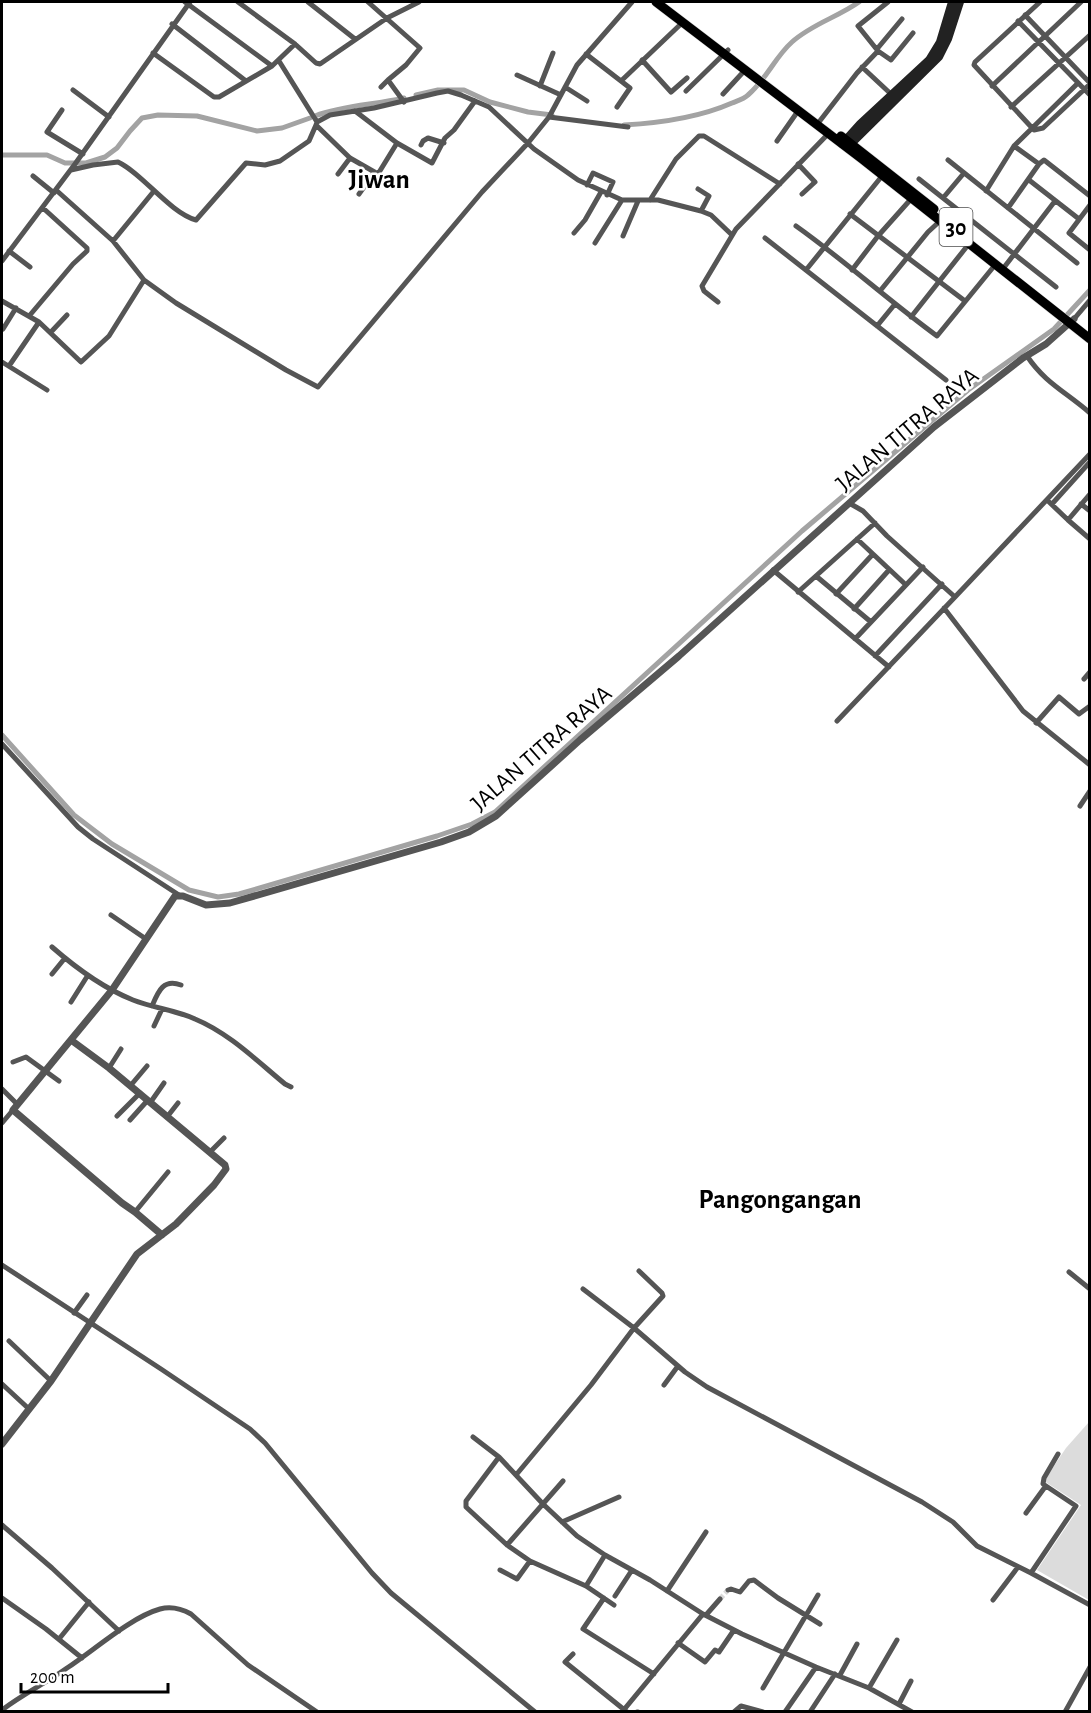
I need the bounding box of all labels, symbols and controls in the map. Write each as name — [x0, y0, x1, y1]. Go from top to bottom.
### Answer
district label: Jiwan — [348, 166, 410, 193]
road number: 30 — [940, 208, 972, 246]
street label: JALAN TITRA RAYA — [832, 363, 984, 496]
street label: JALAN TITRA RAYA — [467, 681, 617, 816]
district label: Pangongangan — [699, 1186, 861, 1213]
scale bar — [21, 1656, 168, 1694]
text: 200 m — [30, 1669, 75, 1687]

